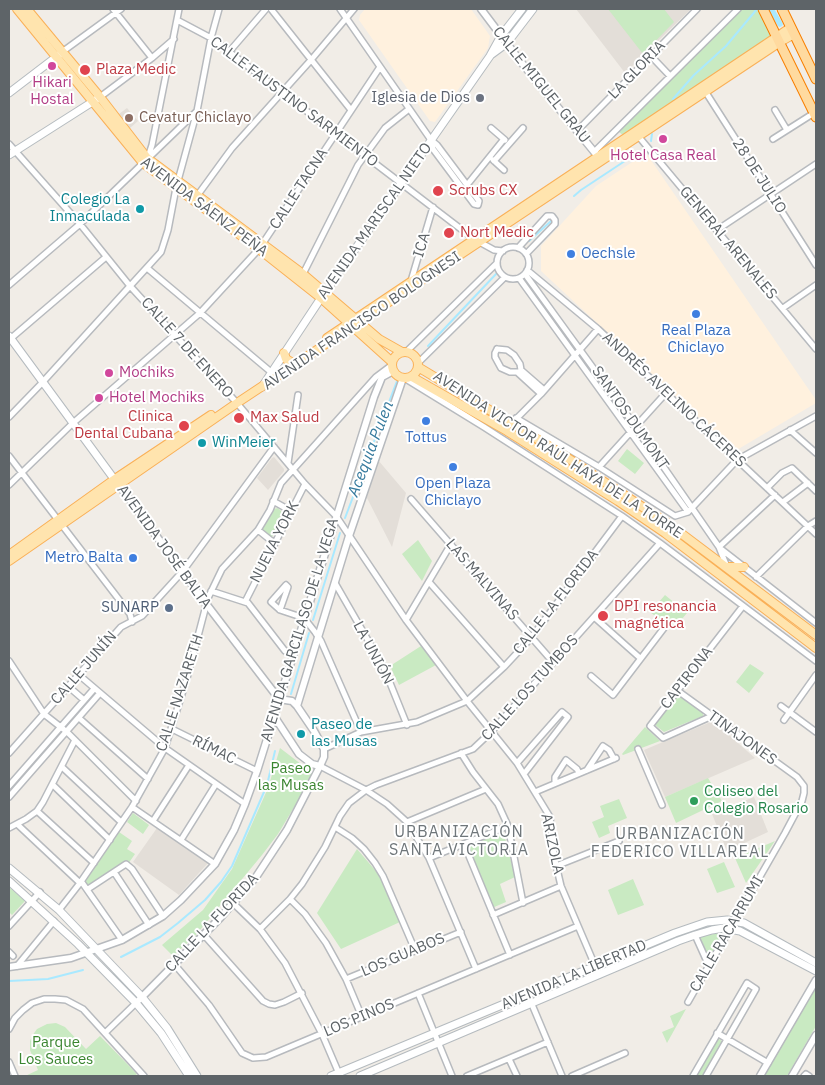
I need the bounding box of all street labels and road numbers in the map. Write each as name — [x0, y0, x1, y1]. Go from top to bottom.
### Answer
street label: CALLE MIGUEL GRAU — [489, 23, 593, 147]
street label: CALLE FAUSTINO SARMIENTO — [206, 33, 382, 171]
street label: LA GLORIA — [605, 37, 669, 103]
street label: 28 DE JULIO — [728, 135, 790, 217]
street label: AVENIDA MARISCAL NIETO — [314, 139, 436, 303]
street label: CALLE TACNA — [266, 145, 332, 233]
street label: AVENIDA SÁENZ PEÑA — [137, 153, 271, 261]
street label: GENERAL ARENALES — [675, 183, 781, 303]
street label: ICA — [410, 230, 434, 260]
street label: AVENIDA FRANCISCO BOLOGNESI — [260, 248, 464, 394]
street label: CALLE 7 DE ENERO — [137, 294, 237, 402]
street label: ANDRÉS AVELINO CÁCERES — [598, 329, 750, 471]
street label: SANTOS DUMONT — [588, 363, 672, 473]
street label: AVENIDA VICTOR RAÚL HAYA DE LA TORRE — [430, 367, 686, 543]
street label: AVENIDA JOSÉ BALTA — [113, 482, 215, 612]
street label: NUEVA YORK — [247, 498, 303, 586]
street label: AVENIDA GARCILASO DE LA VEGA — [257, 516, 343, 744]
street label: LAS MALVINAS — [442, 536, 522, 624]
street label: CALLE LA FLORIDA — [509, 546, 603, 658]
street label: LA UNIÓN — [349, 618, 397, 688]
street label: CALLE JUNÍN — [47, 628, 121, 708]
street label: CALLE LOS TUMBOS — [478, 631, 582, 745]
street label: CALLE NAZARETH — [153, 632, 207, 754]
street label: CAPIRONA — [657, 643, 717, 713]
street label: TINAJONES — [704, 707, 780, 769]
street label: RÍMAC — [189, 732, 239, 768]
street label: ARIZOLA — [537, 812, 567, 876]
street label: CALLE LA FLORIDA — [162, 870, 262, 976]
street label: CALLE RACARRUMI — [686, 873, 768, 995]
street label: LOS GUABOS — [358, 929, 448, 981]
street label: AVENIDA LA LIBERTAD — [499, 936, 649, 1014]
street label: LOS PINOS — [321, 995, 397, 1041]

